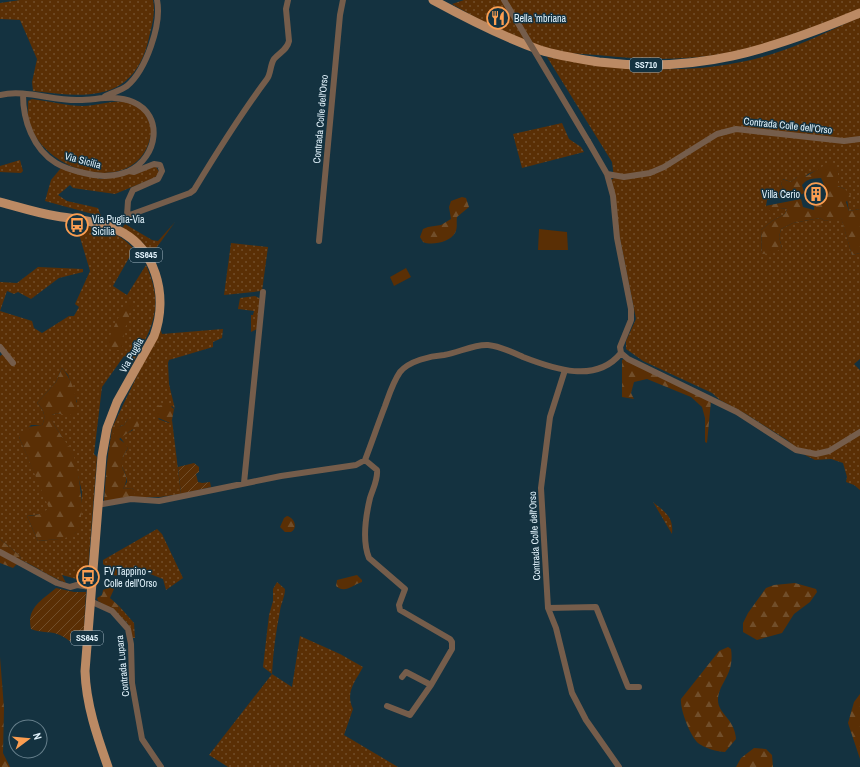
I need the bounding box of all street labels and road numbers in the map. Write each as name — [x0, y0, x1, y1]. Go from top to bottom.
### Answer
road number: SS710 — [630, 58, 662, 72]
street label: Contrada Colle dell'Orso — [310, 74, 331, 164]
street label: Contrada Colle dell'Orso — [743, 114, 833, 137]
street label: Via Sicilia — [63, 149, 103, 172]
road number: SS645 — [130, 248, 162, 262]
street label: Via Puglia — [117, 335, 146, 375]
street label: Contrada Colle dell'Orso — [526, 491, 543, 581]
road number: SS645 — [71, 631, 103, 645]
street label: Contrada Lupara — [113, 634, 132, 697]

